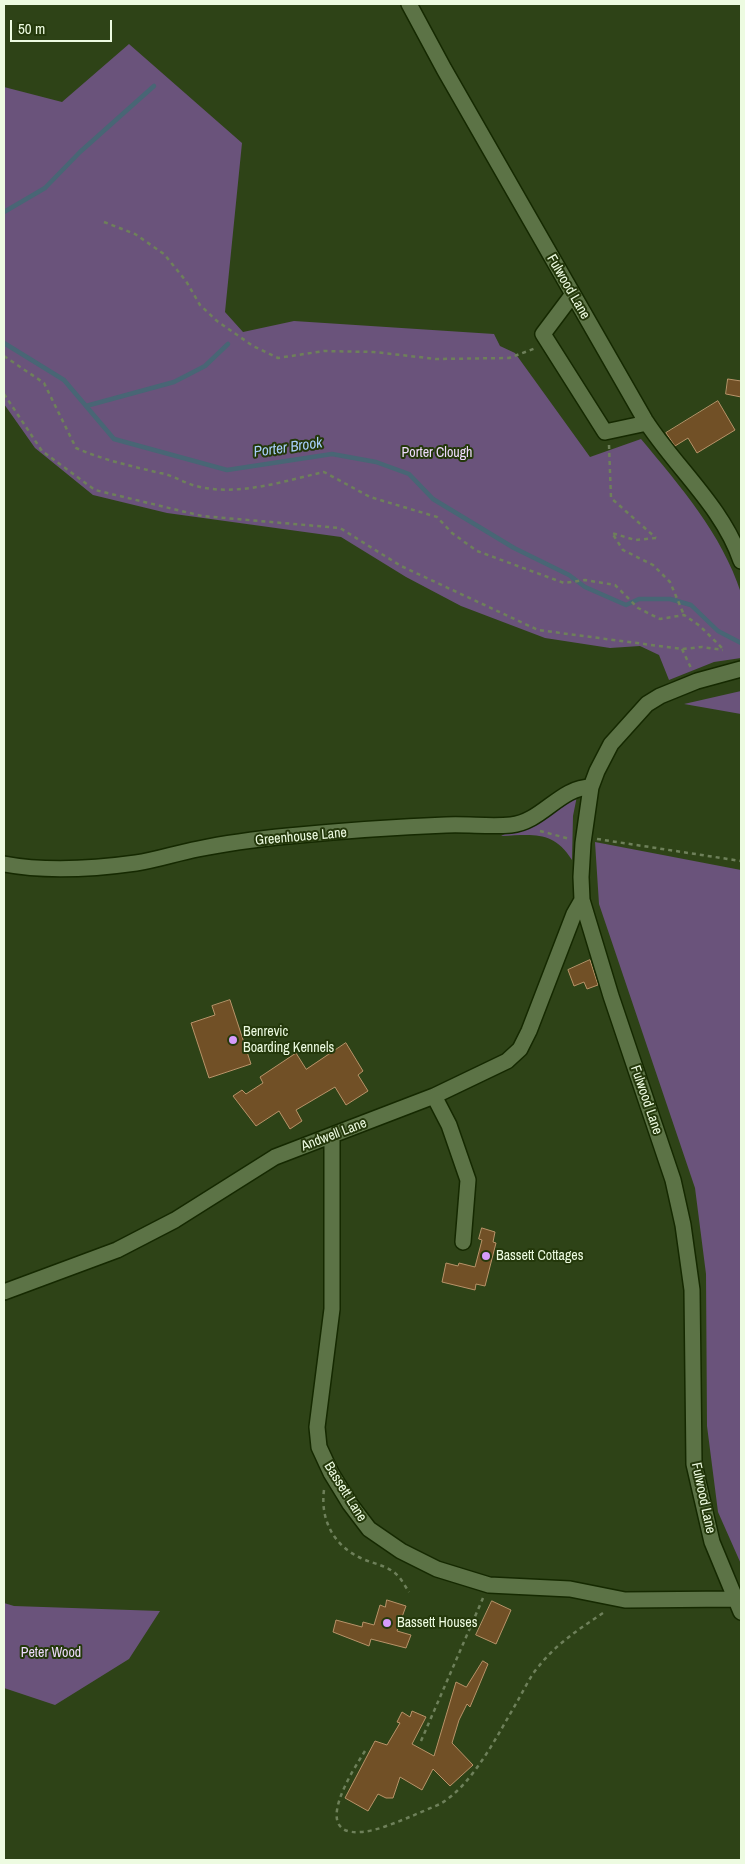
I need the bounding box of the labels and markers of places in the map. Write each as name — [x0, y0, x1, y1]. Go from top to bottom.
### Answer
place label: Benrevic Boarding Kennels — [243, 1024, 334, 1056]
marker: Benrevic Boarding Kennels — [227, 1034, 239, 1046]
place label: Bassett Cottages — [496, 1248, 583, 1264]
marker: Bassett Cottages — [480, 1250, 492, 1262]
place label: Bassett Houses — [397, 1615, 477, 1631]
marker: Bassett Houses — [381, 1617, 393, 1629]

